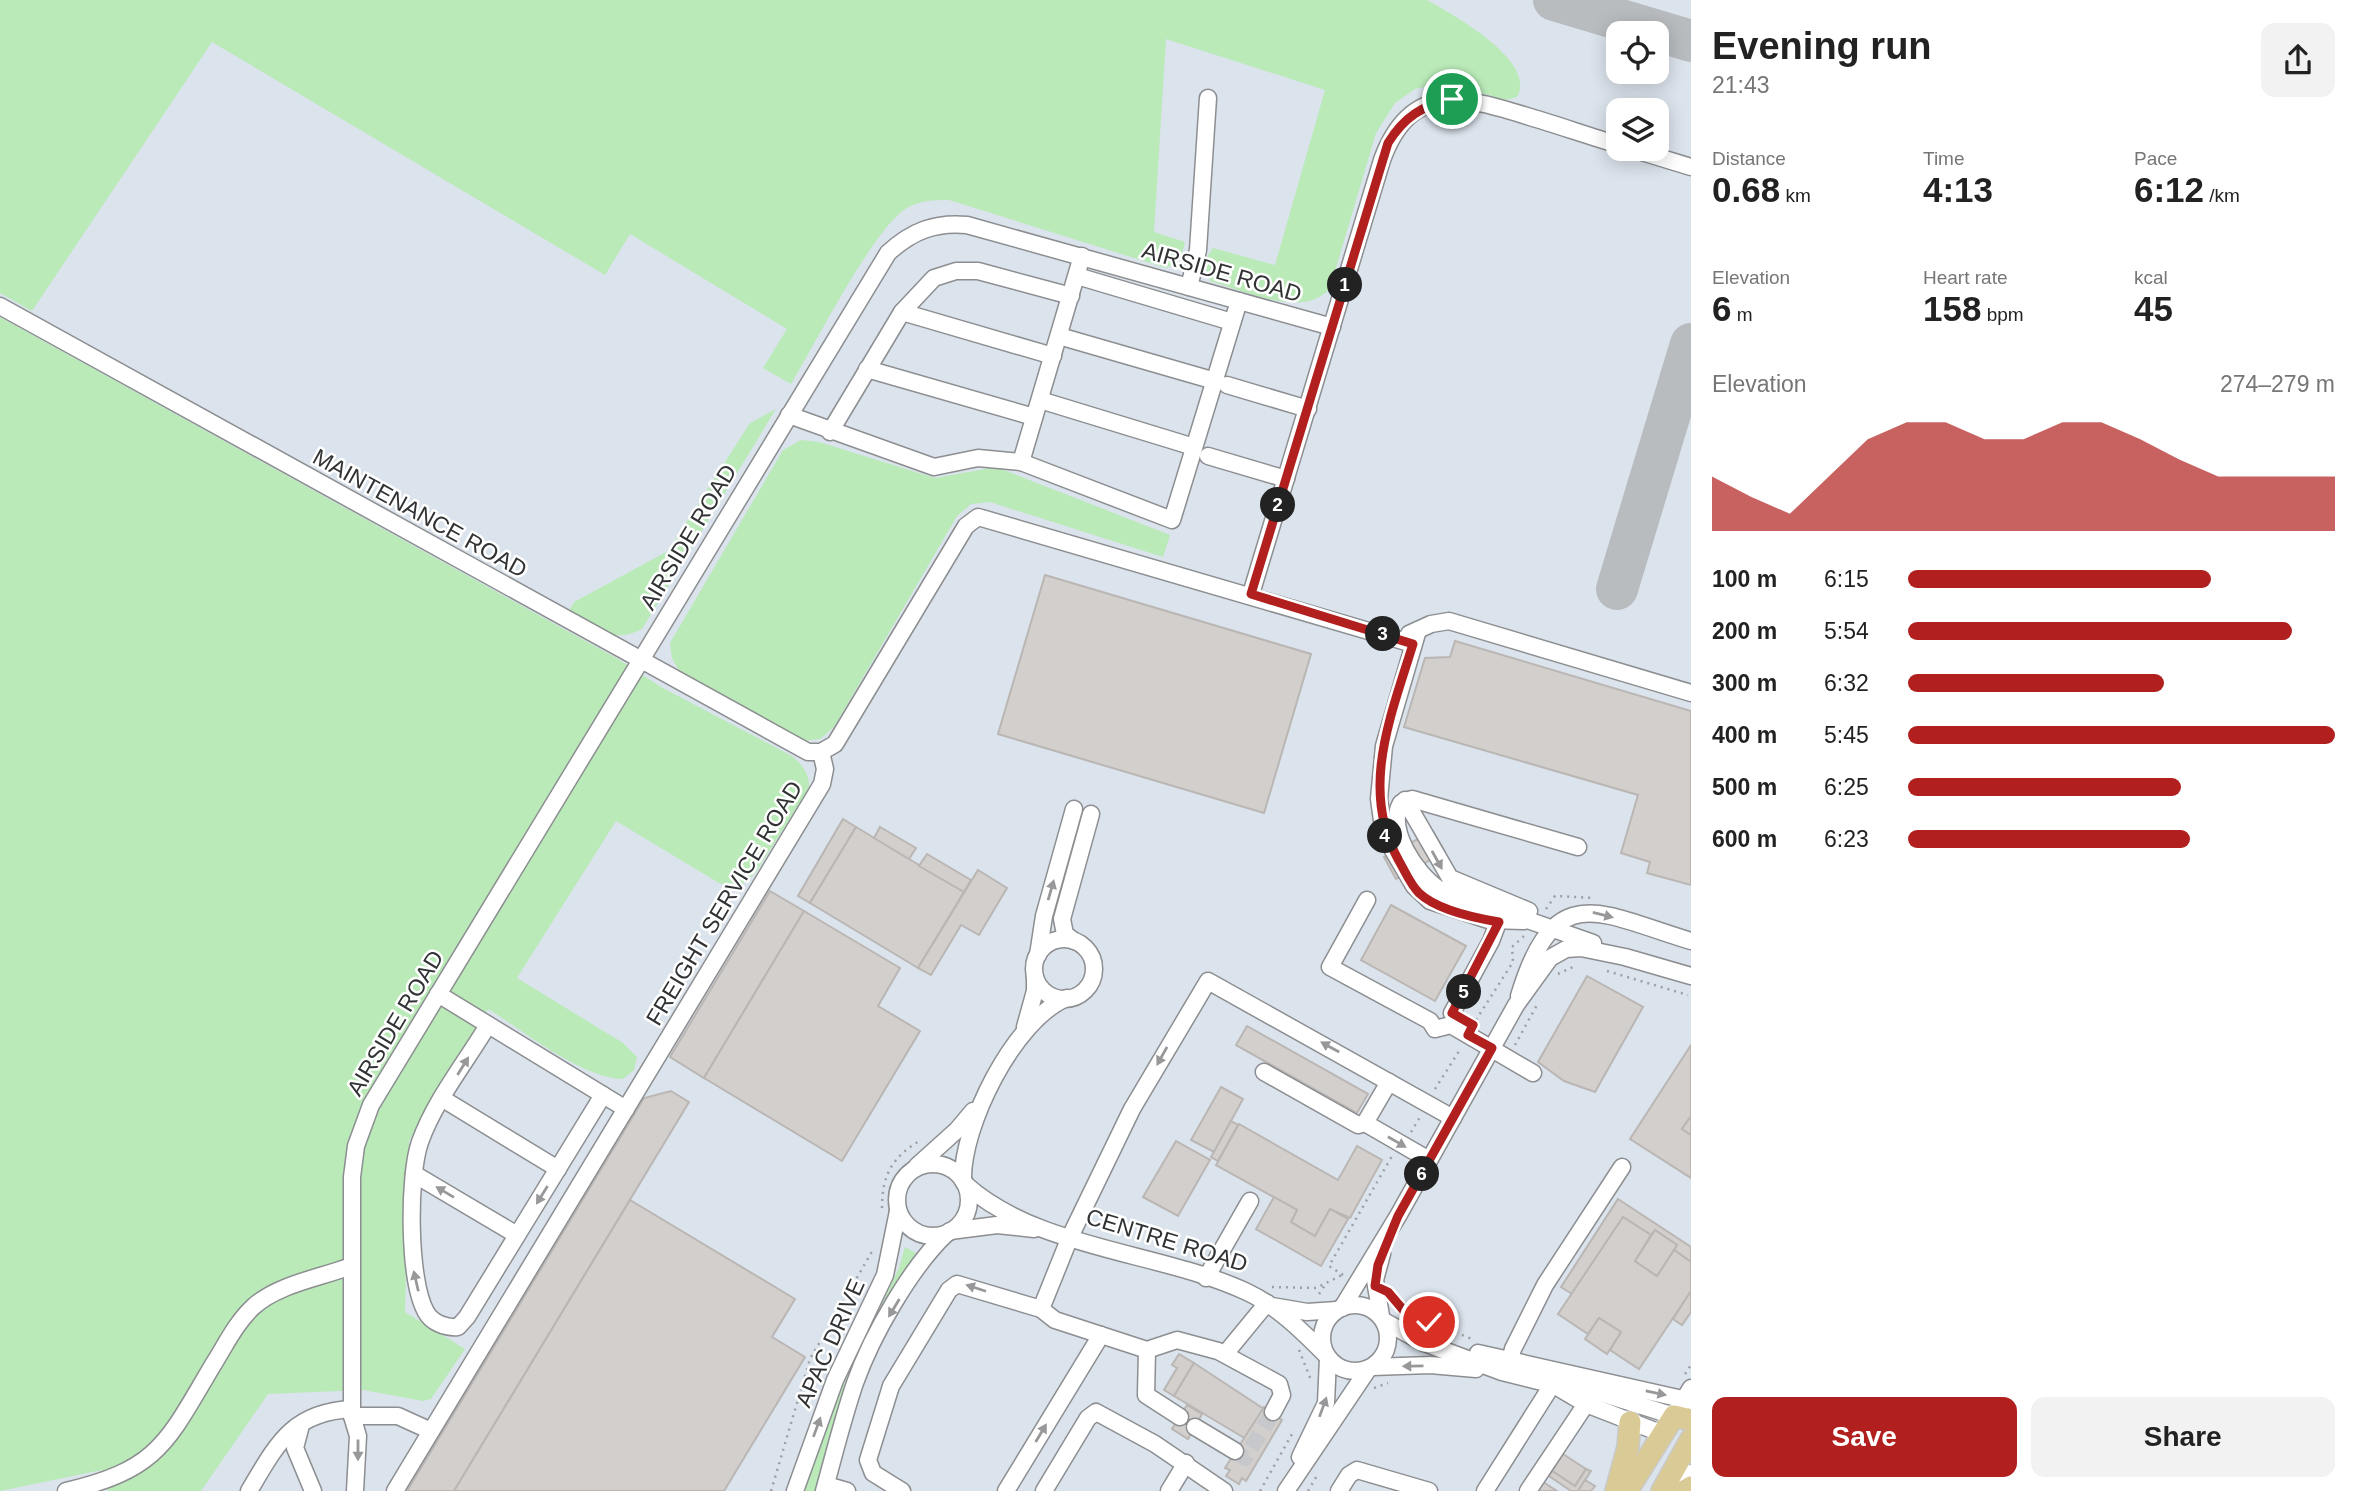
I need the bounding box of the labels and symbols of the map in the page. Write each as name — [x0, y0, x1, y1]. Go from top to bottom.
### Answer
pin — [1422, 69, 1482, 129]
street label: AIRSIDE ROAD — [1139, 237, 1305, 307]
pin: 1 — [1328, 268, 1362, 302]
street label: MAINTENANCE ROAD — [309, 443, 531, 583]
street label: AIRSIDE ROAD — [634, 460, 742, 614]
pin: 2 — [1260, 488, 1296, 522]
pin: 3 — [1366, 616, 1400, 652]
street label: FREIGHT SERVICE ROAD — [641, 776, 807, 1030]
pin: 4 — [1368, 818, 1402, 854]
one-way arrow — [1432, 850, 1443, 870]
one-way arrow — [1047, 880, 1057, 901]
one-way arrow — [1592, 910, 1614, 921]
street label: AIRSIDE ROAD — [341, 946, 449, 1100]
pin: 5 — [1446, 974, 1482, 1010]
one-way arrow — [1320, 1041, 1340, 1053]
one-way arrow — [1156, 1046, 1168, 1066]
one-way arrow — [457, 1056, 470, 1076]
one-way arrow — [1387, 1136, 1407, 1148]
pin: 6 — [1404, 1156, 1440, 1192]
one-way arrow — [435, 1185, 454, 1198]
one-way arrow — [535, 1185, 548, 1204]
street label: CENTRE ROAD — [1083, 1203, 1251, 1277]
one-way arrow — [410, 1269, 421, 1291]
street label: APAC DRIVE — [790, 1275, 870, 1411]
one-way arrow — [965, 1283, 986, 1293]
pin — [1399, 1292, 1459, 1352]
one-way arrow — [888, 1298, 900, 1317]
one-way arrow — [1402, 1360, 1424, 1371]
one-way arrow — [1645, 1388, 1667, 1399]
one-way arrow — [1318, 1396, 1329, 1417]
one-way arrow — [812, 1416, 823, 1437]
one-way arrow — [1035, 1423, 1048, 1442]
one-way arrow — [352, 1439, 364, 1461]

